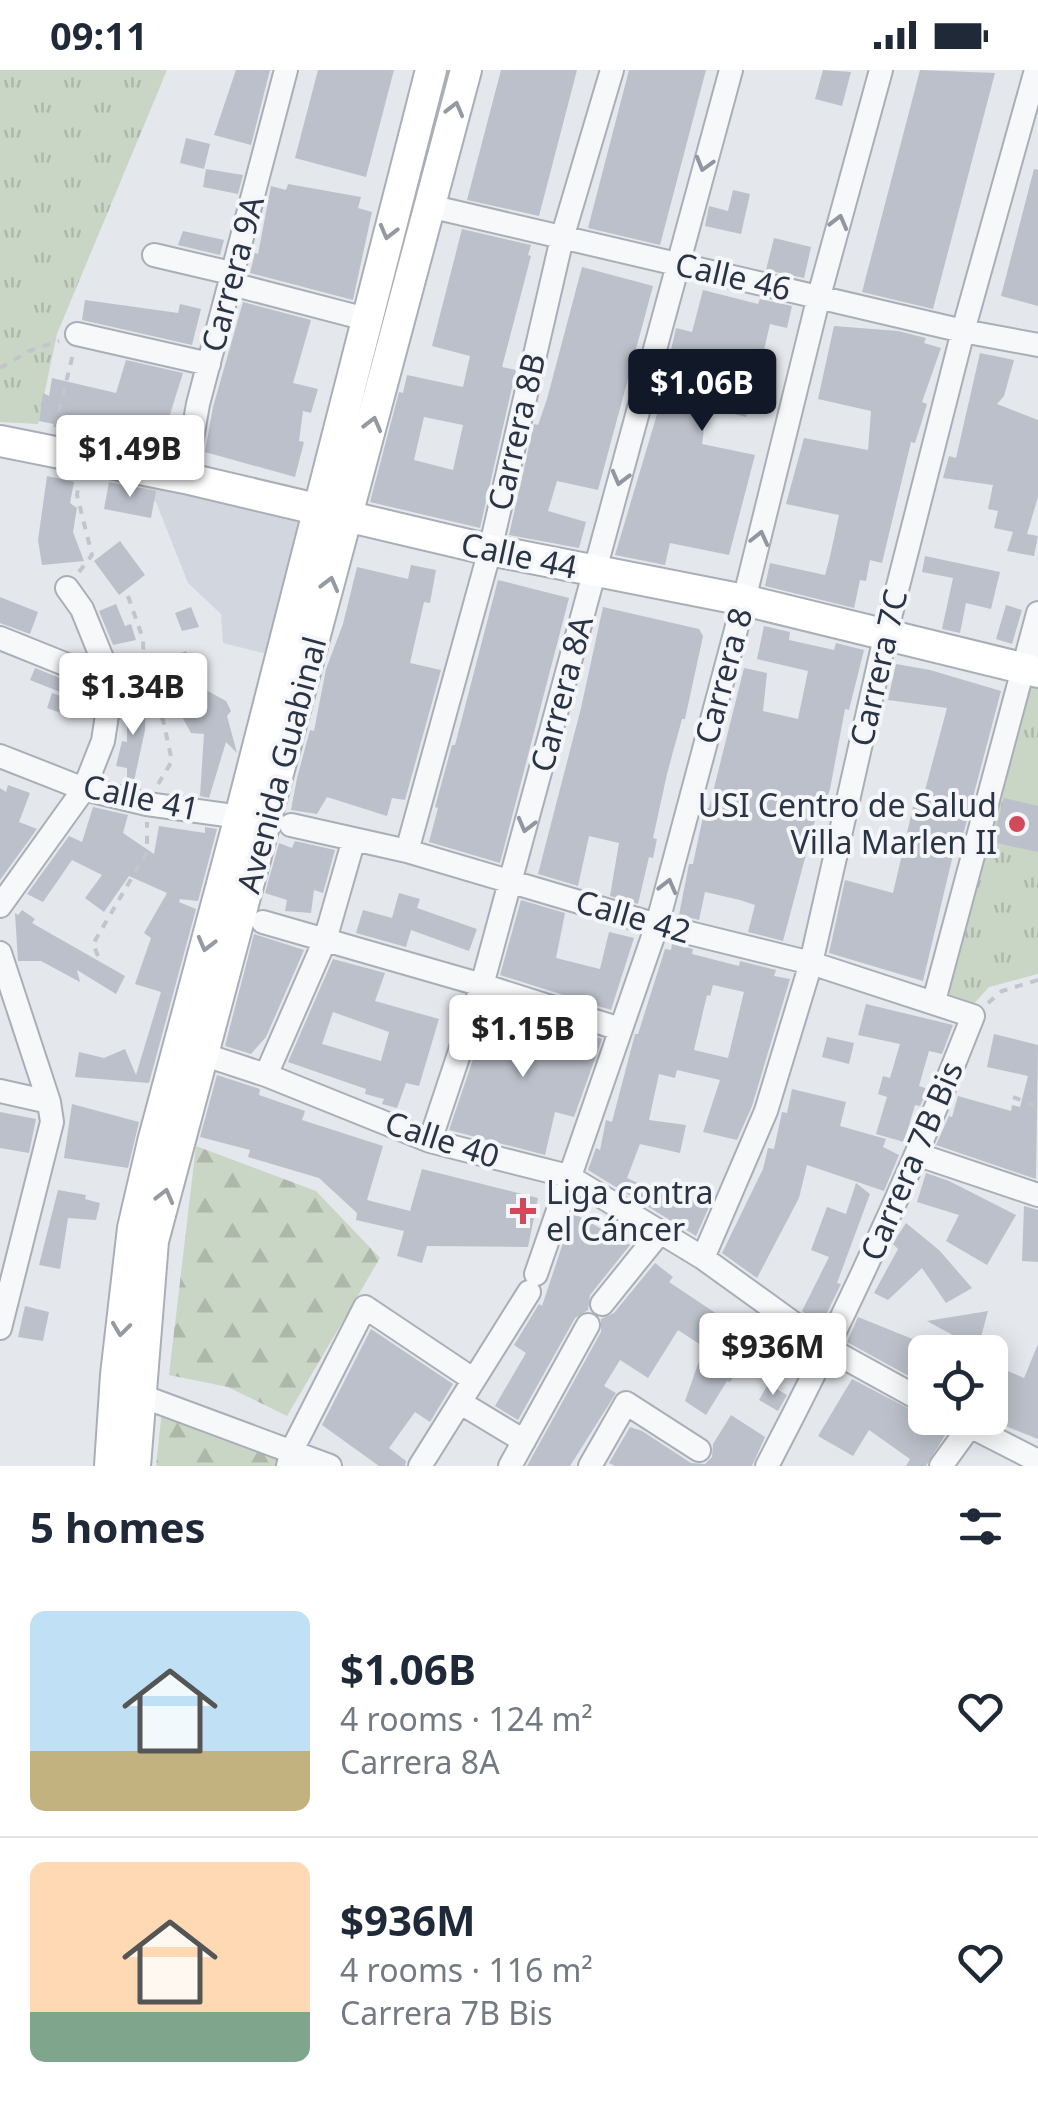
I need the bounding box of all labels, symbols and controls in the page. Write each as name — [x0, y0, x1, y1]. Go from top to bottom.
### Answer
text: 09:11 — [50, 9, 148, 61]
one-way arrow — [443, 101, 464, 118]
one-way arrow — [695, 155, 716, 172]
street label: Carrera 9A — [190, 190, 273, 356]
one-way arrow — [827, 215, 848, 232]
one-way arrow — [379, 223, 400, 240]
street label: Calle 46 — [671, 241, 796, 310]
street label: Carrera 8B — [477, 349, 554, 514]
pin: $1.06B — [621, 349, 783, 434]
text: $1.06B — [650, 360, 754, 403]
pin: $1.49B — [49, 415, 211, 500]
one-way arrow — [361, 416, 382, 433]
text: $1.49B — [78, 426, 182, 469]
one-way arrow — [610, 469, 631, 486]
street label: Calle 44 — [457, 521, 581, 588]
one-way arrow — [748, 530, 769, 547]
one-way arrow — [319, 576, 340, 593]
street label: Carrera 7C — [839, 585, 916, 750]
street label: Carrera 8 — [684, 603, 761, 748]
street label: Carrera 8A — [519, 610, 602, 776]
street label: Avenida Guabinal — [226, 632, 335, 898]
pin: $1.34B — [52, 653, 214, 738]
text: $1.34B — [81, 664, 185, 707]
street label: Calle 41 — [79, 763, 203, 830]
place label: USI Centro de Salud Villa Marlen II — [698, 783, 997, 863]
marker: USI Centro de Salud Villa Marlen II — [1006, 813, 1028, 835]
one-way arrow — [517, 816, 538, 833]
one-way arrow — [656, 877, 677, 895]
street label: Calle 42 — [571, 879, 696, 952]
one-way arrow — [196, 935, 217, 952]
pin: $1.15B — [442, 995, 604, 1080]
text: $1.15B — [471, 1006, 575, 1049]
street label: Carrera 7B Bis — [849, 1054, 972, 1267]
street label: Calle 40 — [380, 1100, 505, 1177]
place label: Liga contra el Cáncer — [546, 1170, 714, 1250]
one-way arrow — [153, 1188, 174, 1205]
marker: Liga contra el Cáncer — [510, 1198, 536, 1224]
pin: $936M — [703, 1313, 843, 1398]
one-way arrow — [111, 1321, 132, 1337]
text: $936M — [721, 1324, 825, 1367]
map controls — [908, 1335, 1008, 1435]
button: locate — [908, 1335, 1008, 1435]
text: 5 homes — [30, 1498, 206, 1555]
icon: filters — [953, 1499, 1008, 1554]
text: $1.06B — [340, 1640, 476, 1697]
icon: home — [110, 1651, 230, 1771]
icon: heart — [953, 1684, 1008, 1739]
text: 4 rooms · 124 m² — [340, 1697, 593, 1740]
text: Carrera 8A — [340, 1740, 500, 1783]
text: $936M — [340, 1891, 476, 1948]
icon: home — [110, 1902, 230, 2022]
icon: heart — [953, 1935, 1008, 1990]
text: 4 rooms · 116 m² — [340, 1948, 593, 1991]
text: Carrera 7B Bis — [340, 1991, 553, 2034]

